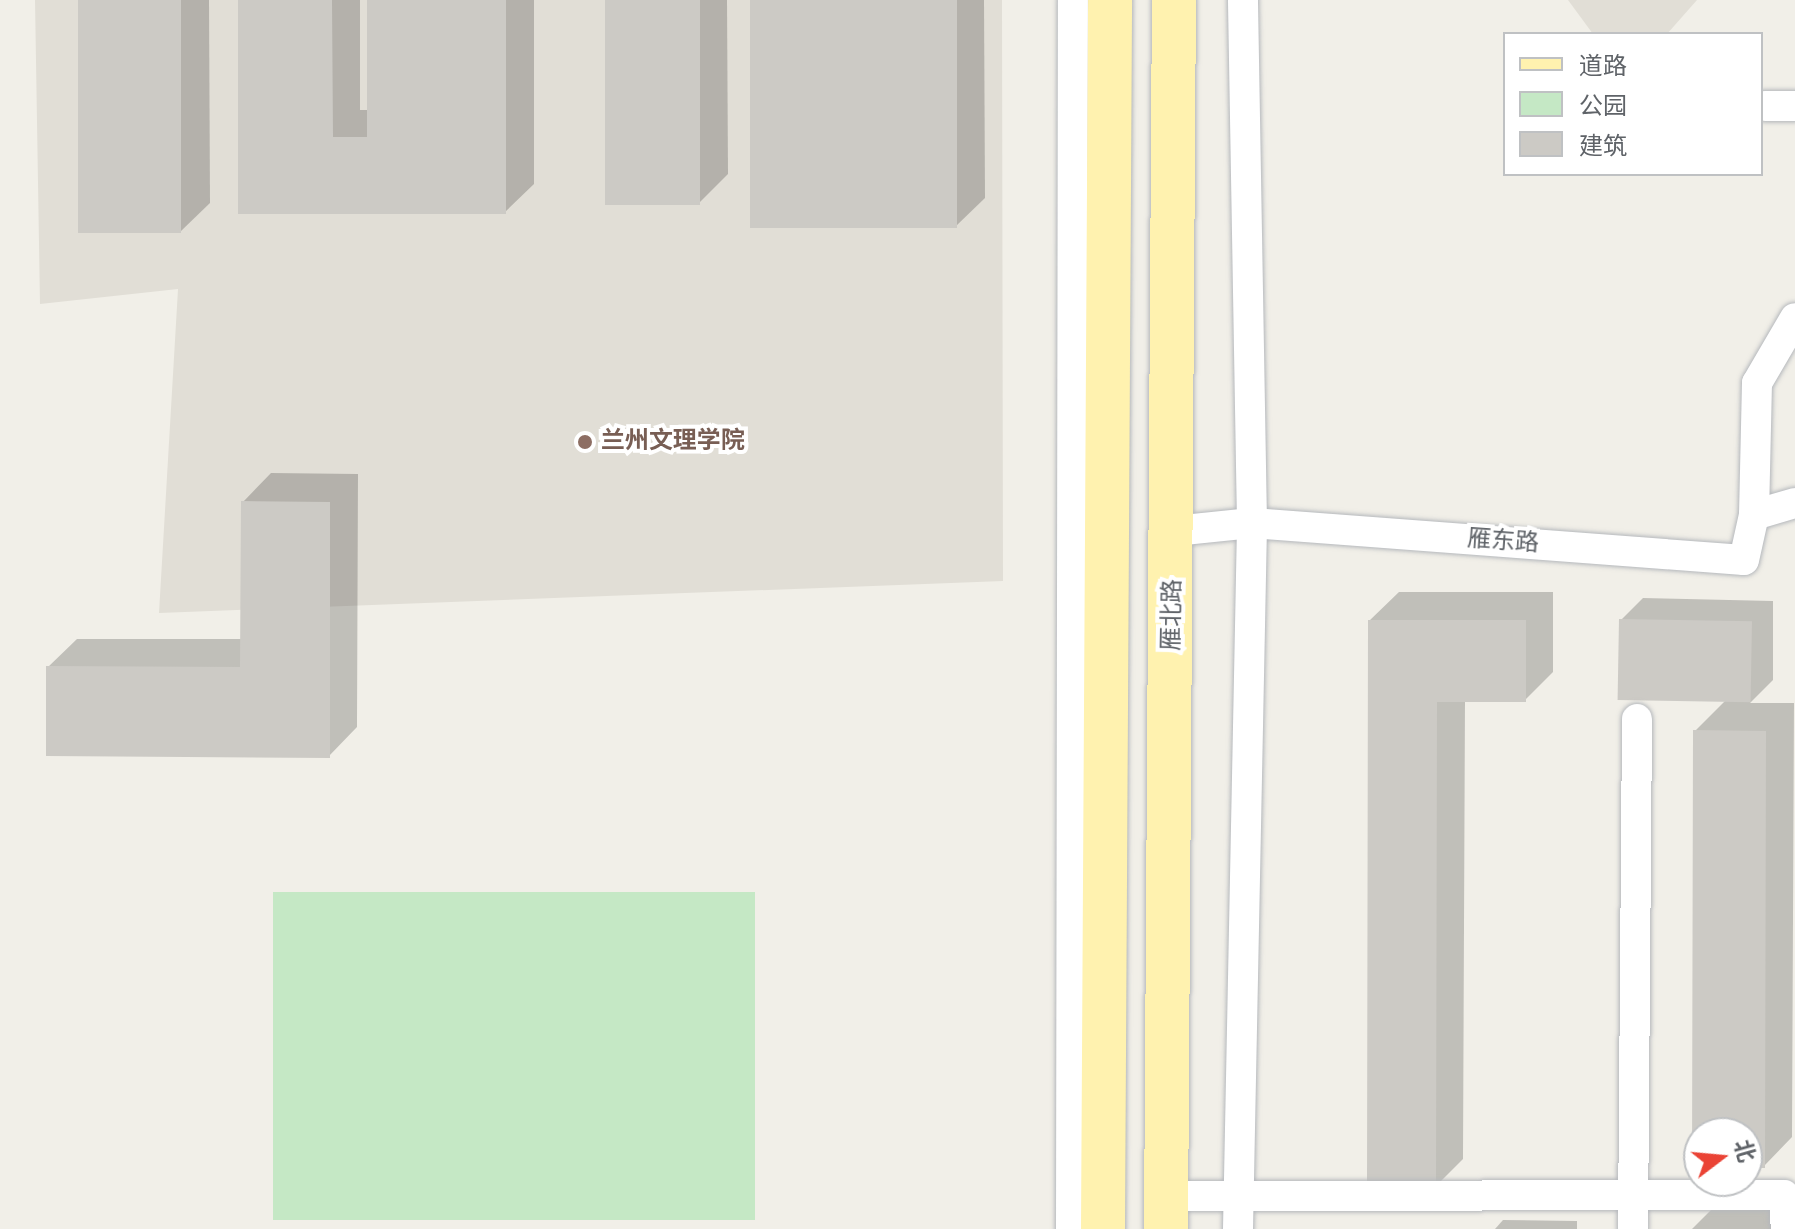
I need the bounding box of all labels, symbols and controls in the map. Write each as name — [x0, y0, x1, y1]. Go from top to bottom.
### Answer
legend — [1503, 32, 1763, 176]
text: 道路 — [1579, 55, 1627, 79]
text: 公园 — [1579, 95, 1627, 119]
text: 建筑 — [1579, 135, 1627, 159]
place label: 兰州文理学院 — [601, 428, 745, 456]
marker: 兰州文理学院 — [576, 433, 594, 451]
street label: 雁东路 — [1466, 525, 1540, 559]
street label: 雁北路 — [1158, 579, 1188, 651]
north arrow — [1683, 1117, 1763, 1197]
text: 北 — [1731, 1137, 1758, 1165]

